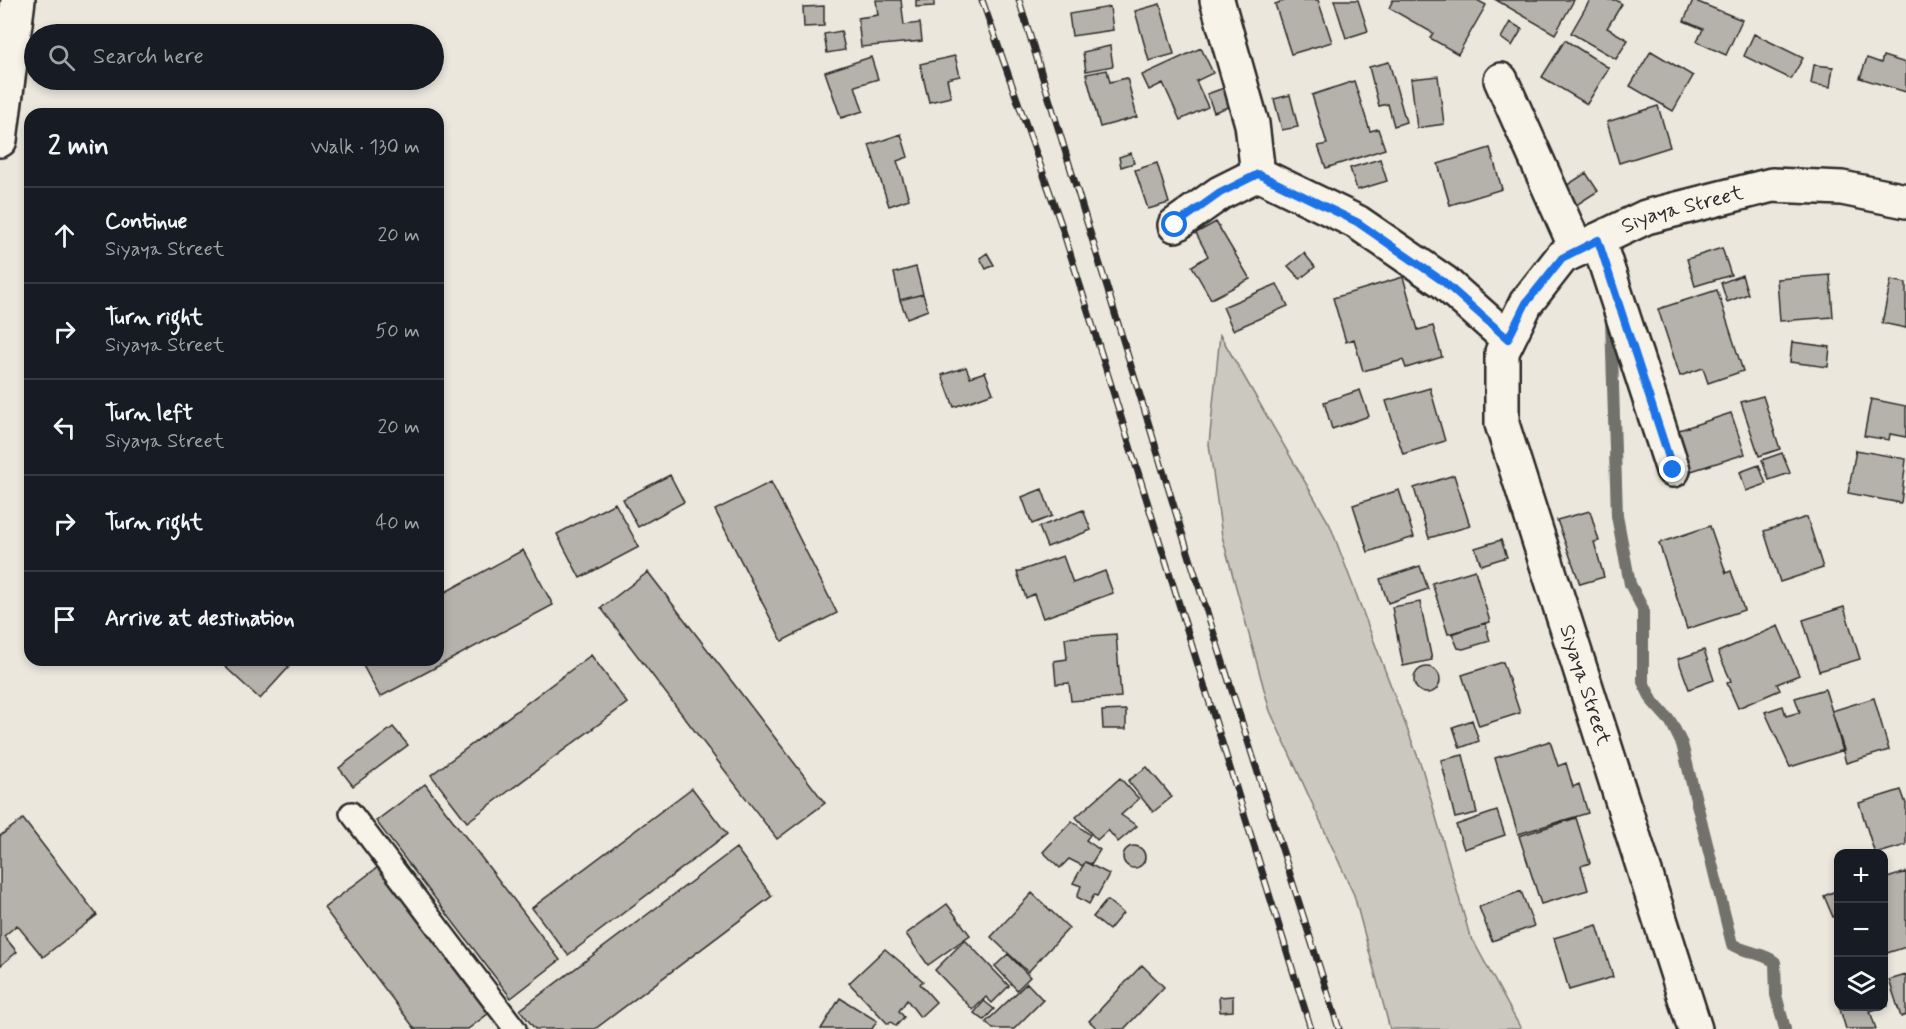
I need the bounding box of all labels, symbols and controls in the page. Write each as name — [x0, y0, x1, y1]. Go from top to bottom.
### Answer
search box — [24, 24, 444, 90]
icon: search — [45, 41, 78, 74]
text: Search here — [93, 43, 204, 71]
text: 2 min — [48, 130, 109, 164]
text: Walk · 130 m — [311, 134, 420, 161]
street label: Siyaya Street — [1617, 179, 1747, 241]
text: Continue — [105, 208, 187, 236]
route start — [1161, 211, 1187, 237]
icon: ahead — [48, 219, 81, 252]
text: 20 m — [377, 222, 420, 249]
text: Siyaya Street — [105, 236, 224, 263]
text: Turn right — [105, 304, 203, 332]
icon: right — [48, 315, 81, 348]
text: 50 m — [375, 318, 420, 345]
text: Siyaya Street — [105, 332, 224, 359]
text: Turn left — [105, 400, 193, 428]
icon: left — [48, 411, 81, 444]
text: 20 m — [377, 414, 420, 441]
text: Siyaya Street — [105, 428, 224, 455]
route end — [1659, 456, 1685, 482]
icon: right — [48, 507, 81, 540]
text: Turn right — [105, 509, 203, 537]
text: 40 m — [376, 510, 420, 537]
icon: arrive — [48, 603, 81, 636]
text: Arrive at destination — [105, 605, 295, 633]
street label: Siyaya Street — [1552, 621, 1618, 750]
map controls — [1834, 849, 1888, 1011]
button: + — [1834, 849, 1888, 903]
button: − — [1834, 903, 1888, 957]
button: layers — [1834, 957, 1888, 1011]

